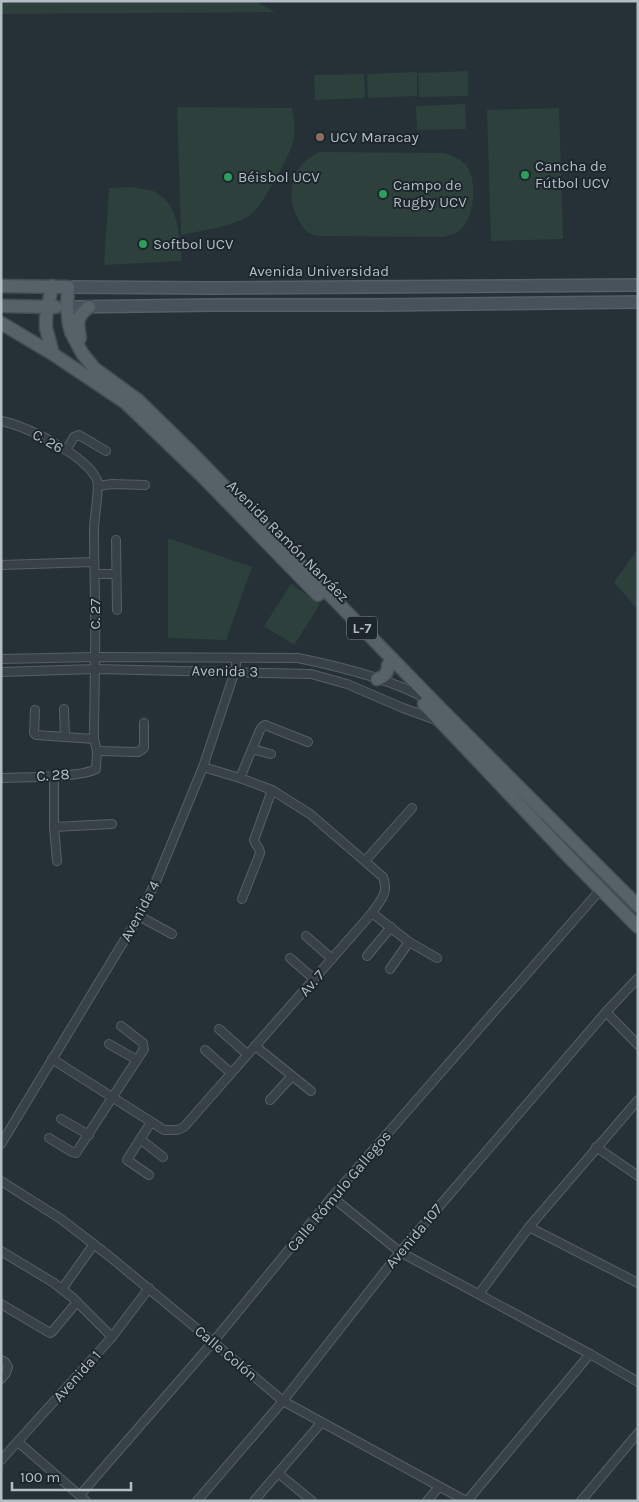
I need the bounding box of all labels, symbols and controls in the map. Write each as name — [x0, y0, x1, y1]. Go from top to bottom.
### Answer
place label: UCV Maracay — [330, 128, 419, 146]
marker: UCV Maracay — [314, 131, 326, 143]
place label: Cancha de Fútbol UCV — [535, 157, 610, 192]
place label: Béisbol UCV — [238, 168, 320, 186]
marker: Cancha de Fútbol UCV — [519, 169, 531, 181]
marker: Béisbol UCV — [222, 171, 234, 183]
place label: Campo de Rugby UCV — [393, 176, 467, 211]
marker: Campo de Rugby UCV — [377, 188, 389, 200]
place label: Softbol UCV — [153, 235, 234, 253]
marker: Softbol UCV — [137, 238, 149, 250]
street label: Avenida Universidad — [249, 262, 389, 280]
street label: C. 26 — [29, 425, 67, 457]
street label: Avenida Ramón Narváez — [223, 476, 353, 606]
street label: C. 27 — [86, 598, 104, 630]
road number: L-7 — [347, 616, 377, 640]
street label: Avenida 3 — [192, 661, 258, 681]
street label: C. 28 — [36, 765, 70, 785]
street label: Avenida 4 — [117, 877, 164, 944]
street label: Av. 7 — [296, 966, 328, 1000]
street label: Calle Rómulo Gallegos — [283, 1127, 395, 1255]
street label: Avenida 107 — [382, 1200, 446, 1272]
street label: Calle Colón — [191, 1322, 261, 1384]
street label: Avenida 1 — [49, 1347, 105, 1405]
scale bar — [12, 1460, 131, 1492]
text: 100 m — [20, 1468, 60, 1486]

